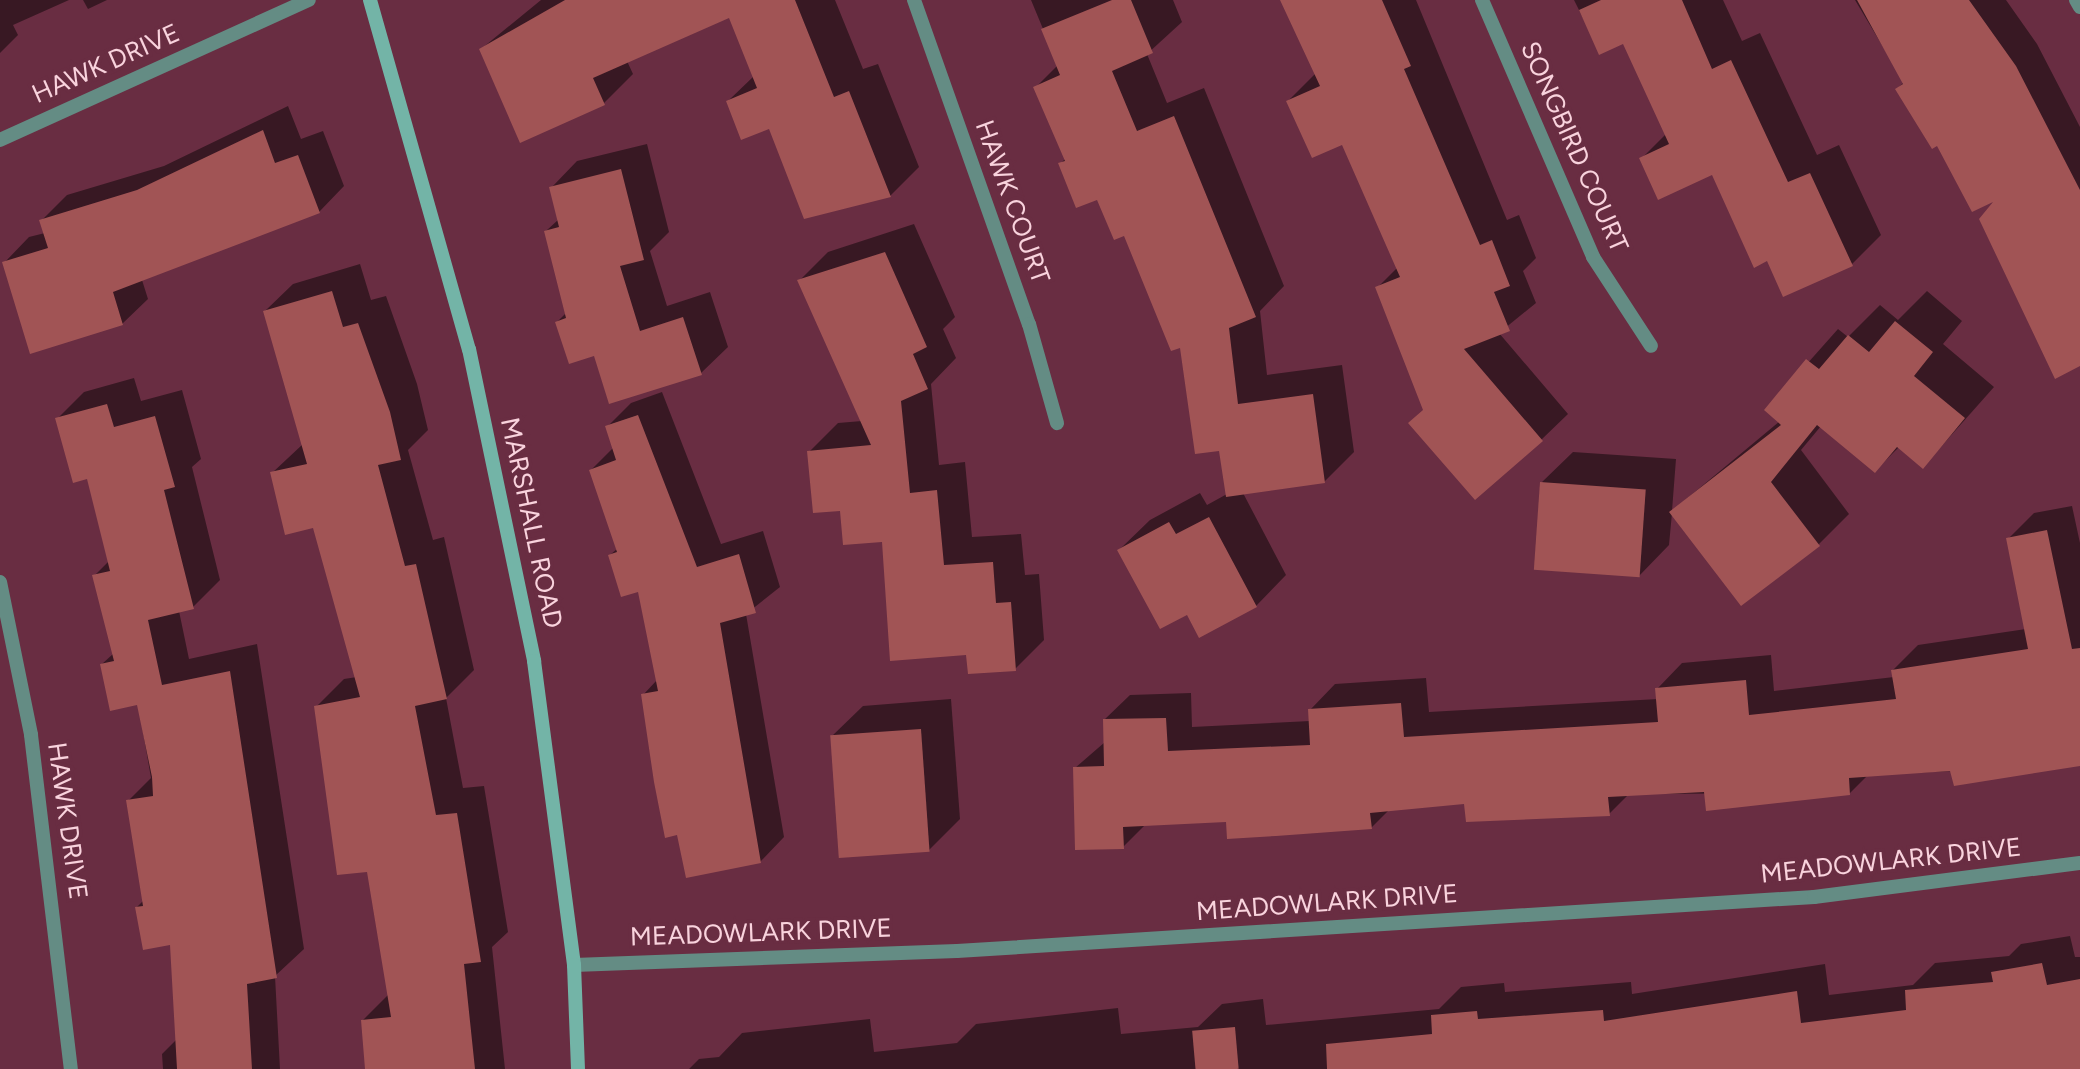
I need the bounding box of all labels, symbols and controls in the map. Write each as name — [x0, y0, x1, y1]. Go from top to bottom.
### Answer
street label: HAWK DRIVE — [27, 18, 185, 110]
street label: SONGBIRD COURT — [1514, 37, 1634, 257]
street label: HAWK COURT — [968, 116, 1056, 288]
street label: MARSHALL ROAD — [493, 415, 569, 631]
street label: HAWK DRIVE — [41, 741, 93, 901]
street label: MEADOWLARK DRIVE — [1759, 832, 2023, 890]
street label: MEADOWLARK DRIVE — [1195, 878, 1459, 928]
street label: MEADOWLARK DRIVE — [629, 913, 893, 953]

